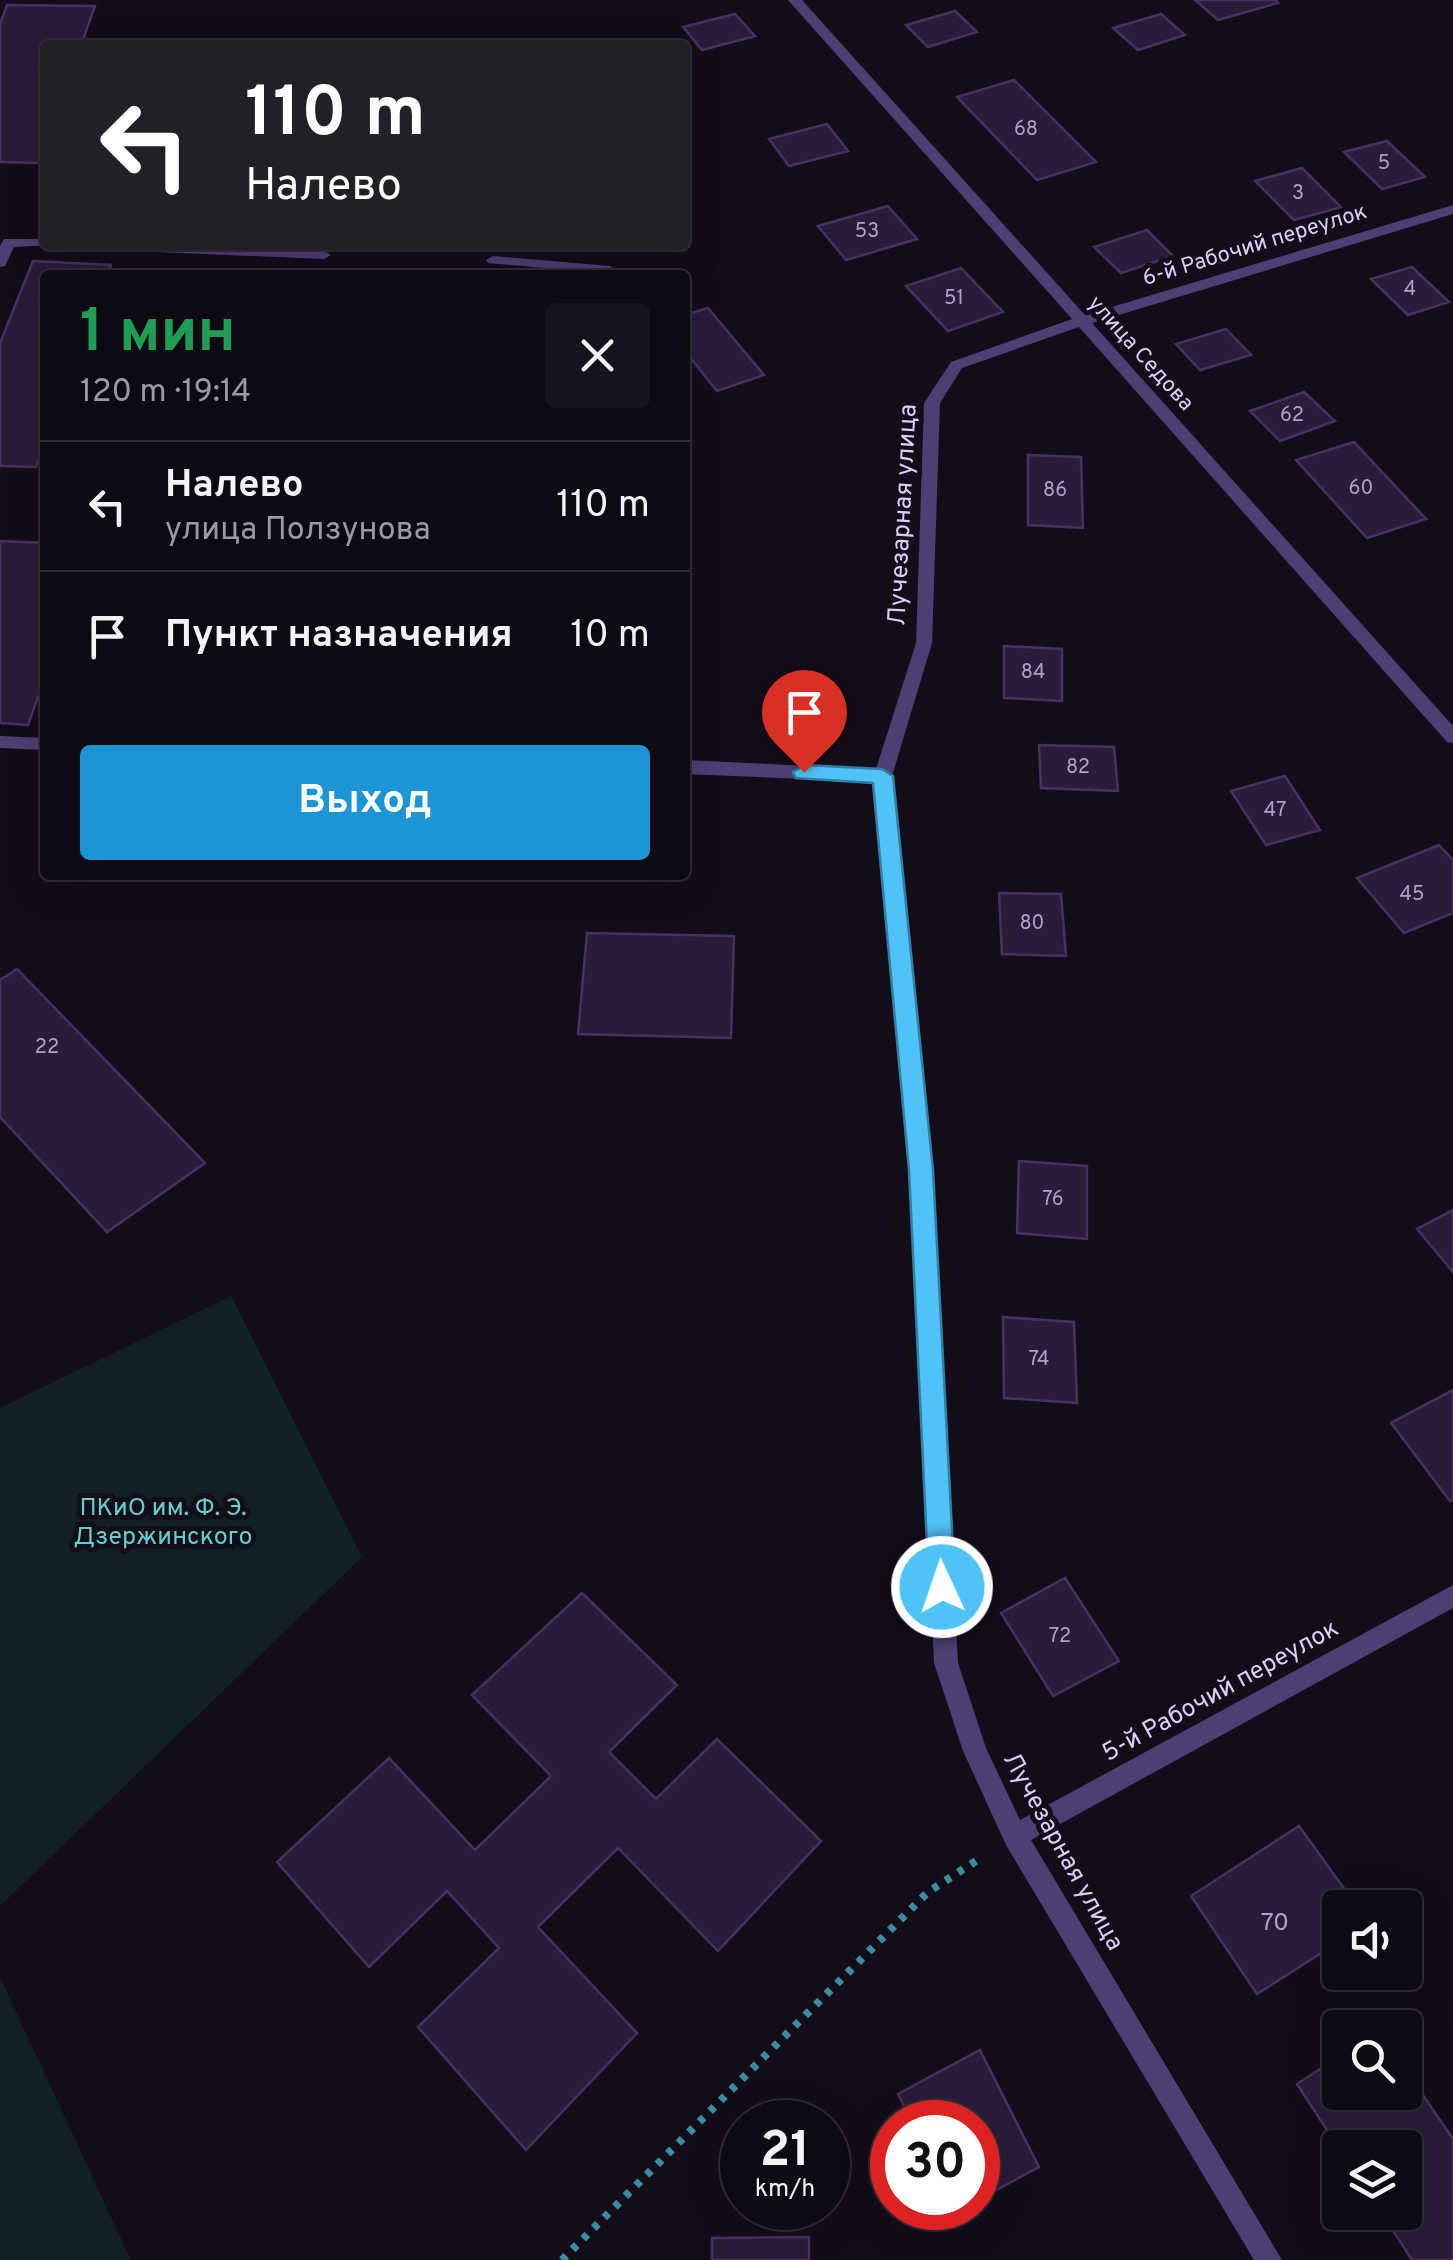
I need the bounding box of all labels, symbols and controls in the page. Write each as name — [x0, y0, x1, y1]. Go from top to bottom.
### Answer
text: 110 m — [245, 72, 426, 161]
icon: left — [80, 80, 210, 210]
house number: 68 — [1014, 117, 1038, 143]
house number: 5 — [1378, 151, 1390, 177]
text: Налево — [245, 159, 402, 216]
house number: 3 — [1292, 181, 1304, 207]
street label: 6-й Рабочий переулок — [1140, 199, 1370, 293]
house number: 53 — [855, 219, 879, 245]
house number: 4 — [1404, 277, 1416, 303]
house number: 51 — [944, 286, 964, 312]
street label: улица Седова — [1081, 291, 1199, 417]
text: 1 мин — [80, 297, 236, 373]
button: close — [545, 303, 650, 408]
text: 120 m · 19:14 — [80, 373, 251, 413]
street label: Лучезарная улица — [882, 403, 926, 627]
house number: 62 — [1280, 403, 1304, 429]
text: Налево — [165, 462, 304, 511]
house number: 60 — [1349, 476, 1373, 502]
house number: 86 — [1043, 478, 1067, 504]
icon: left — [80, 479, 135, 534]
text: 110 m — [556, 482, 650, 531]
text: улица Ползунова — [165, 511, 431, 551]
icon: arrive — [80, 609, 135, 664]
text: Пункт назначения — [165, 612, 513, 661]
text: 10 m — [570, 612, 650, 661]
house number: 84 — [1021, 660, 1045, 686]
pin — [762, 670, 847, 773]
icon: arrive — [777, 685, 832, 740]
button: Выход — [80, 745, 650, 860]
house number: 82 — [1066, 755, 1090, 781]
house number: 47 — [1264, 798, 1286, 824]
house number: 45 — [1400, 882, 1424, 908]
house number: 80 — [1020, 911, 1044, 937]
house number: 22 — [35, 1035, 59, 1061]
house number: 76 — [1042, 1187, 1064, 1213]
house number: 74 — [1029, 1347, 1049, 1373]
park label: ПКиО им. Ф. Э. Дзержинского — [74, 1493, 252, 1554]
position arrow — [890, 1535, 994, 1639]
street label: 5-й Рабочий переулок — [1097, 1614, 1345, 1770]
house number: 72 — [1049, 1624, 1071, 1650]
street label: Лучезарная улица — [994, 1747, 1130, 1957]
map controls — [1322, 1890, 1422, 2230]
button: sound — [1322, 1890, 1422, 1990]
house number: 70 — [1261, 1908, 1289, 1940]
button: search — [1322, 2010, 1422, 2110]
speed limit sign: 30 — [870, 2100, 1000, 2230]
text: 21 — [760, 2121, 810, 2184]
button: layers — [1322, 2130, 1422, 2230]
text: km/h — [755, 2174, 815, 2206]

